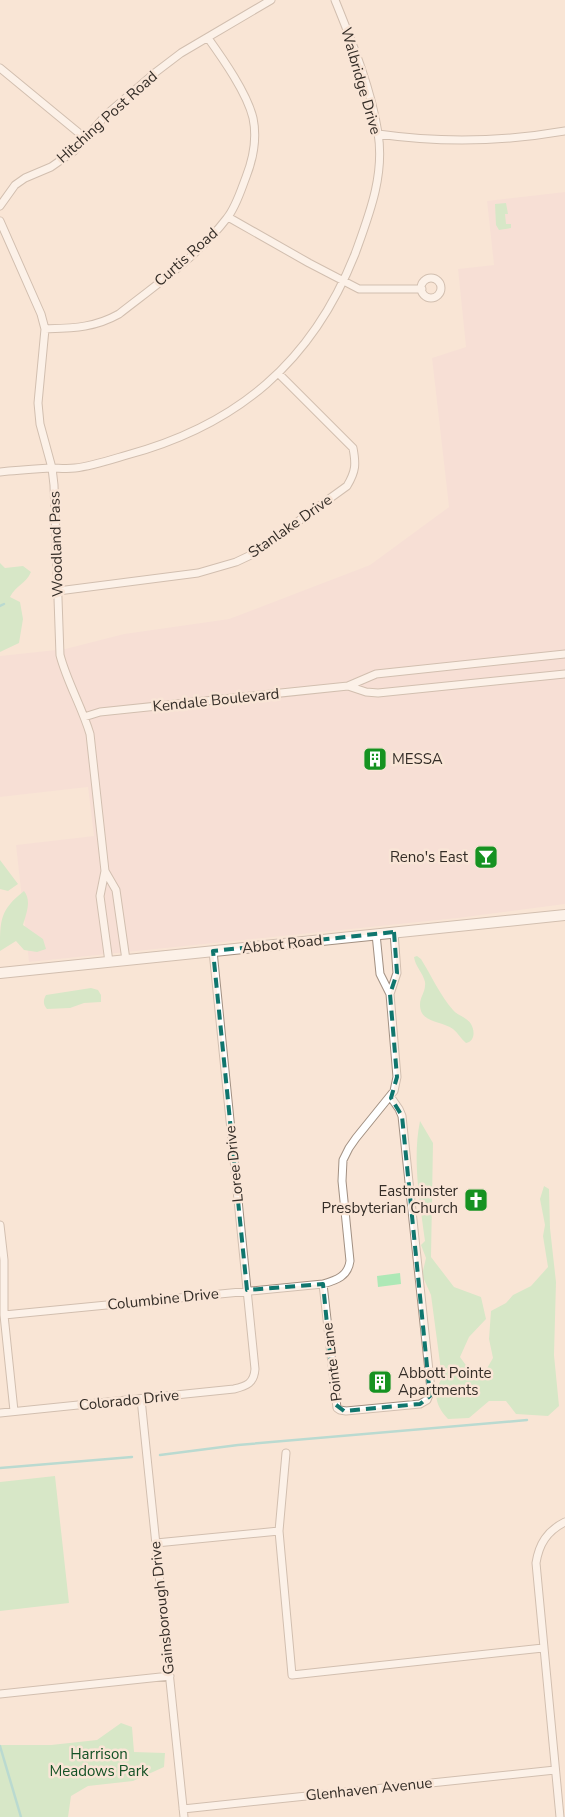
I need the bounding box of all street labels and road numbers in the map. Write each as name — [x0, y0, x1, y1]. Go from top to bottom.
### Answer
street label: Walbridge Drive — [336, 25, 386, 137]
street label: Hitching Post Road — [52, 66, 162, 168]
street label: Curtis Road — [150, 223, 222, 291]
street label: Stanlake Drive — [244, 490, 336, 562]
street label: Woodland Pass — [44, 491, 68, 597]
street label: Kendale Boulevard — [152, 683, 280, 717]
street label: Abbot Road — [241, 930, 323, 958]
street label: Loree Drive — [220, 1125, 248, 1203]
street label: Columbine Drive — [106, 1283, 220, 1315]
street label: Pointe Lane — [317, 1322, 347, 1402]
street label: Colorado Drive — [78, 1385, 180, 1415]
street label: Gainsborough Drive — [145, 1540, 179, 1676]
street label: Glenhaven Avenue — [305, 1772, 433, 1806]

